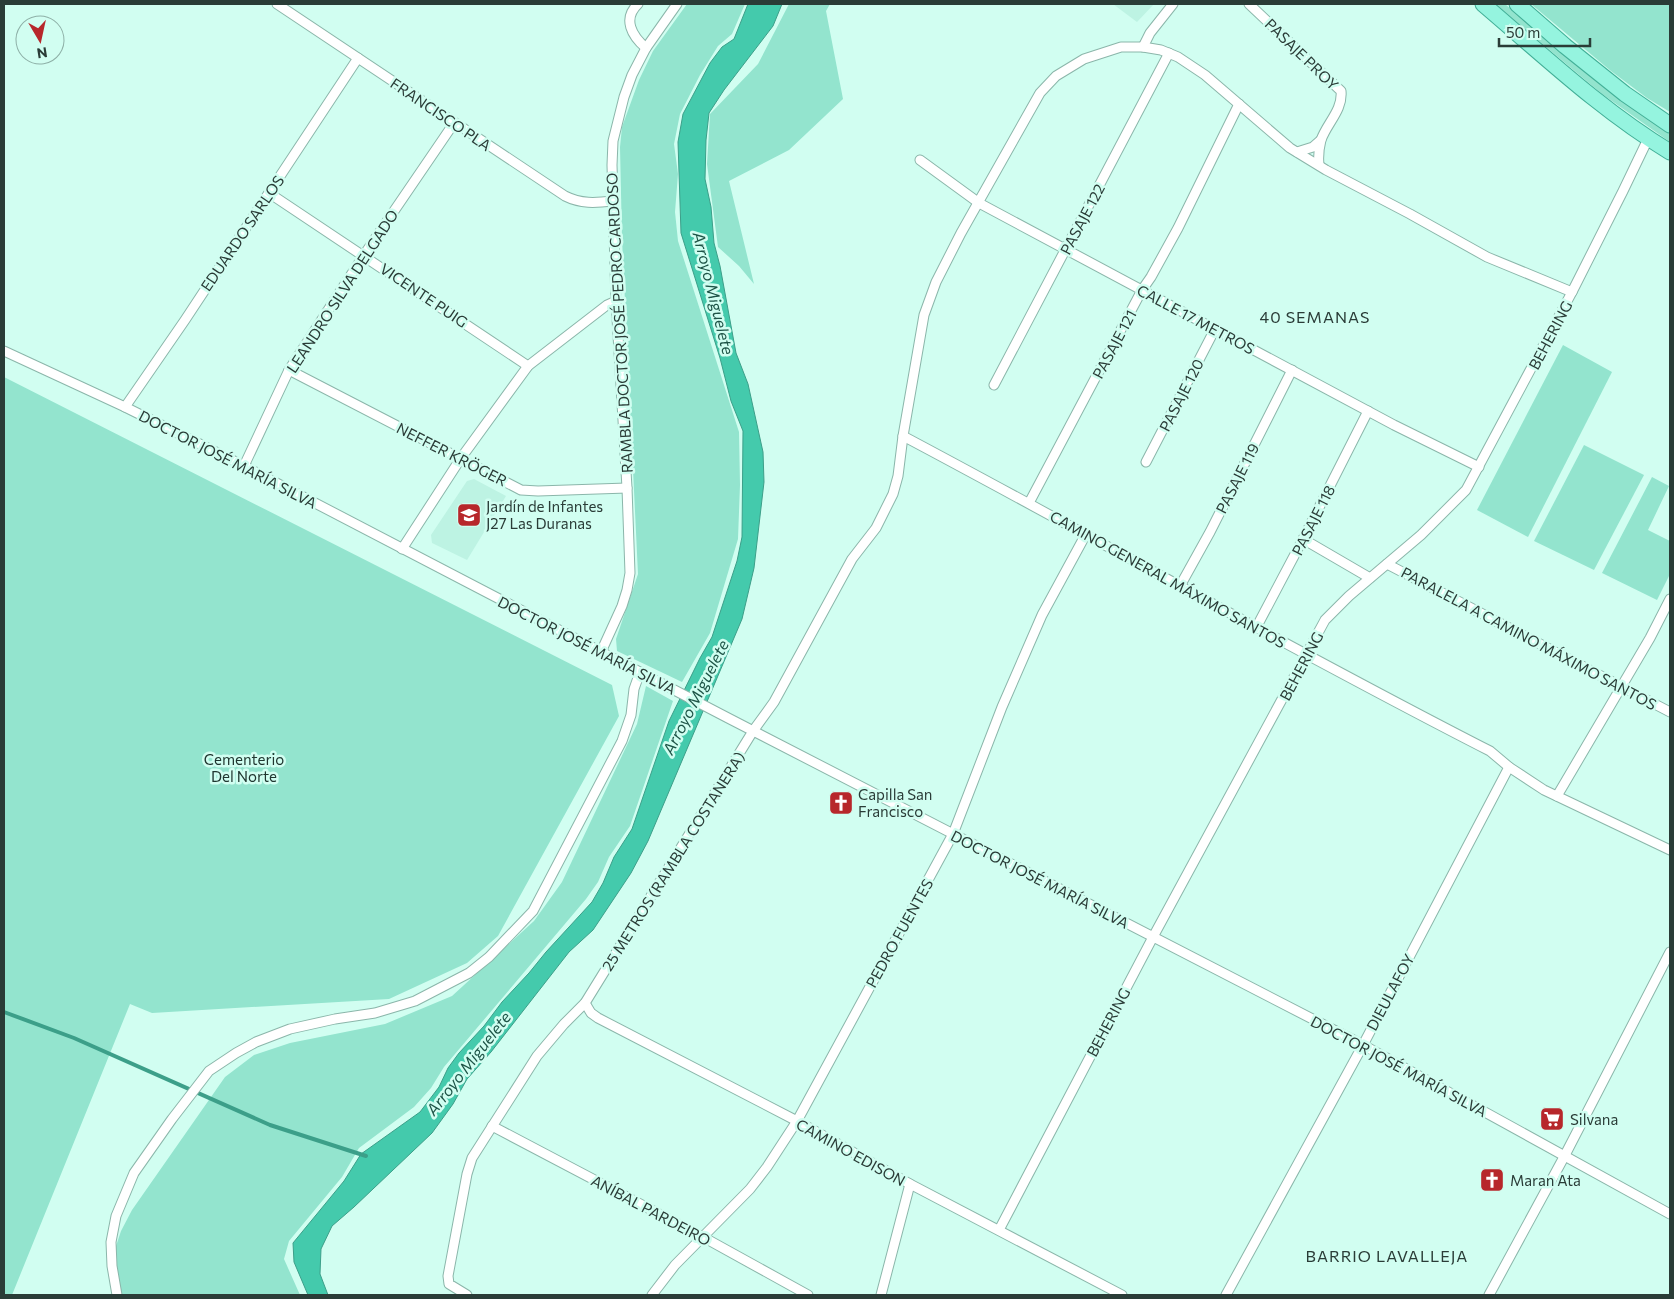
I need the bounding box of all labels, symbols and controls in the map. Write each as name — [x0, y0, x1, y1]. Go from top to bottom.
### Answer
north arrow — [15, 15, 65, 65]
street label: PASAJE PROY — [1262, 15, 1343, 94]
scale bar — [1499, 15, 1590, 47]
text: 50 m — [1506, 23, 1540, 41]
text: N — [36, 44, 49, 63]
street label: FRANCISCO PLA — [387, 74, 495, 154]
street label: EDUARDO SARLOS — [197, 172, 287, 294]
street label: RAMBLA DOCTOR JOSÉ PEDRO CARDOSO — [601, 172, 636, 474]
street label: PASAJE 122 — [1056, 181, 1108, 257]
street label: LEANDRO SILVA DELGADO — [282, 206, 402, 376]
water label: Arroyo Miguelete — [689, 229, 739, 357]
street label: VICENTE PUIG — [377, 259, 471, 331]
street label: CALLE 17 METROS — [1134, 280, 1258, 358]
street label: BEHERING — [1524, 298, 1576, 372]
street label: PASAJE 121 — [1088, 306, 1140, 382]
district label: 40 SEMANAS — [1260, 307, 1370, 326]
street label: PASAJE 120 — [1155, 356, 1207, 434]
street label: DOCTOR JOSÉ MARÍA SILVA — [136, 405, 320, 512]
street label: NEFFER KRÖGER — [394, 418, 510, 490]
street label: PASAJE 119 — [1212, 440, 1262, 516]
street label: PASAJE 118 — [1288, 482, 1338, 558]
place label: Jardín de Infantes J27 Las Duranas — [486, 497, 603, 532]
school or university icon: Jardín de Infantes J27 Las Duranas — [456, 502, 482, 528]
street label: CAMINO GENERAL MÁXIMO SANTOS — [1047, 506, 1290, 652]
street label: PARALELA A CAMINO MÁXIMO SANTOS — [1398, 562, 1660, 713]
street label: DOCTOR JOSÉ MARÍA SILVA — [495, 591, 679, 698]
street label: BEHERING — [1275, 629, 1327, 703]
water label: Arroyo Miguelete — [657, 636, 732, 758]
street label: 25 METROS (RAMBLA COSTANERA) — [598, 748, 748, 974]
park label: Cementerio Del Norte — [204, 750, 284, 785]
place label: Capilla San Francisco — [858, 785, 932, 820]
church icon: Capilla San Francisco — [828, 790, 854, 816]
street label: DOCTOR JOSÉ MARÍA SILVA — [948, 825, 1132, 932]
street label: PEDRO FUENTES — [862, 875, 936, 990]
street label: DIEULAFOY — [1362, 950, 1418, 1033]
street label: BEHERING — [1082, 985, 1134, 1059]
water label: Arroyo Miguelete — [421, 1007, 515, 1119]
street label: DOCTOR JOSÉ MARÍA SILVA — [1308, 1011, 1491, 1120]
supermarket icon: Silvana — [1539, 1106, 1565, 1132]
place label: Silvana — [1570, 1110, 1618, 1128]
street label: CAMINO EDISON — [793, 1115, 909, 1189]
church icon: Maran Ata — [1479, 1167, 1505, 1193]
street label: ANÍBAL PARDEIRO — [588, 1170, 714, 1249]
place label: Maran Ata — [1510, 1171, 1581, 1189]
district label: BARRIO LAVALLEJA — [1306, 1246, 1468, 1265]

